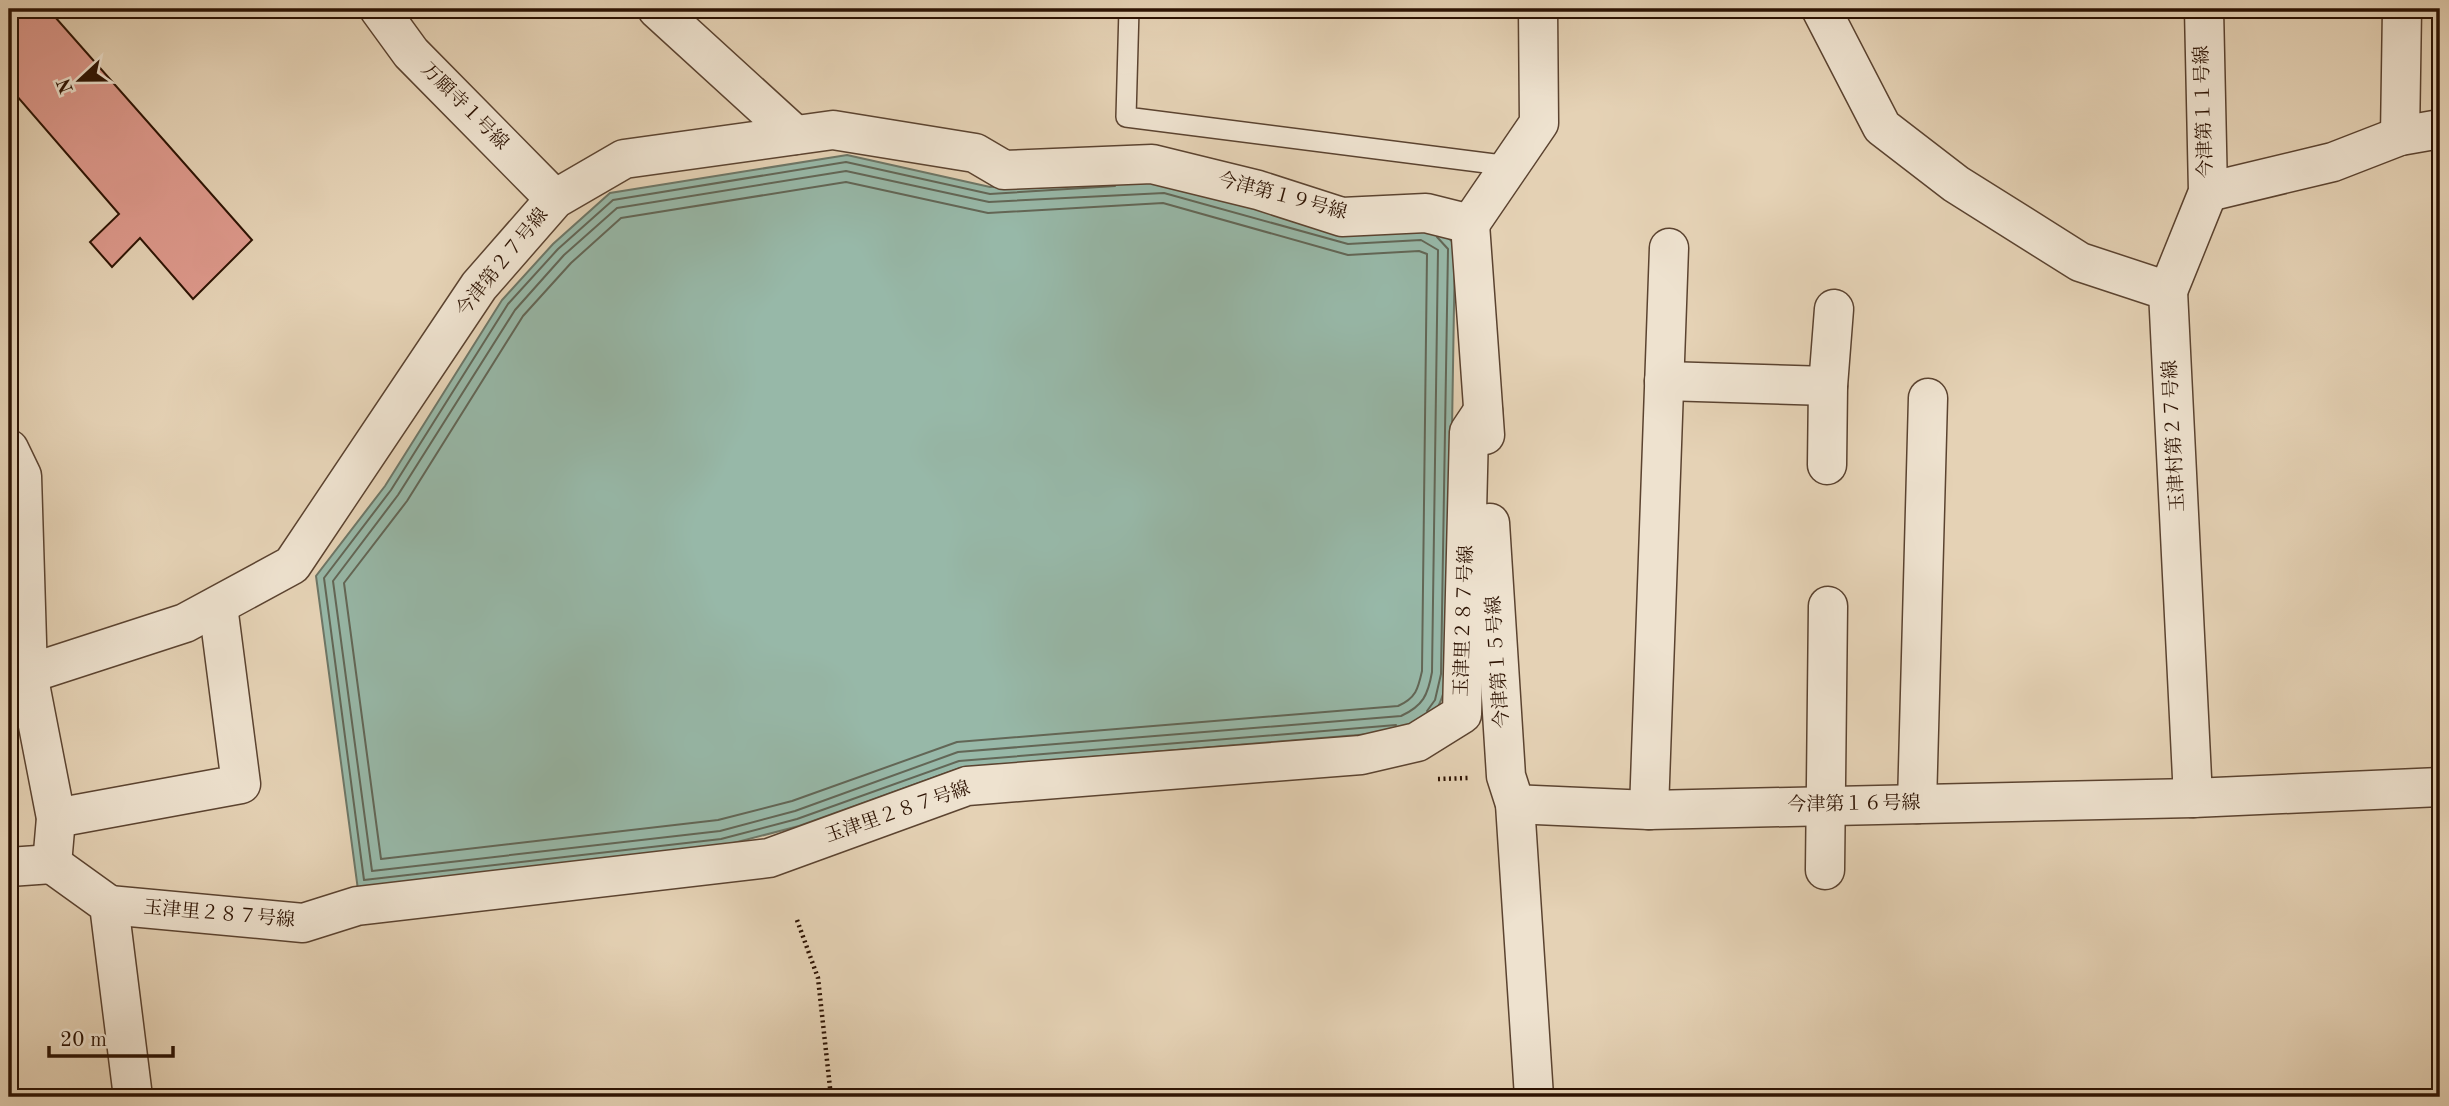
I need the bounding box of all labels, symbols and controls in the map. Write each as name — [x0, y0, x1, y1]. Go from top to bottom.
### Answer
street label: 今津第１１号線 — [2190, 45, 2217, 179]
north arrow — [46, 46, 116, 116]
street label: 万願寺１号線 — [417, 59, 512, 154]
text: N — [55, 75, 78, 96]
street label: 今津第１９号線 — [1215, 168, 1349, 223]
street label: 今津第２７号線 — [451, 203, 552, 321]
street label: 玉津村第２７号線 — [2160, 360, 2188, 513]
street label: 玉津里２８７号線 — [1451, 545, 1477, 697]
street label: 今津第１５号線 — [1482, 595, 1513, 729]
street label: 玉津里２８７号線 — [822, 777, 973, 847]
street label: 今津第１６号線 — [1787, 791, 1921, 816]
street label: 玉津里２８７号線 — [142, 897, 296, 931]
scale bar — [49, 1015, 173, 1059]
text: 20 m — [60, 1030, 107, 1051]

